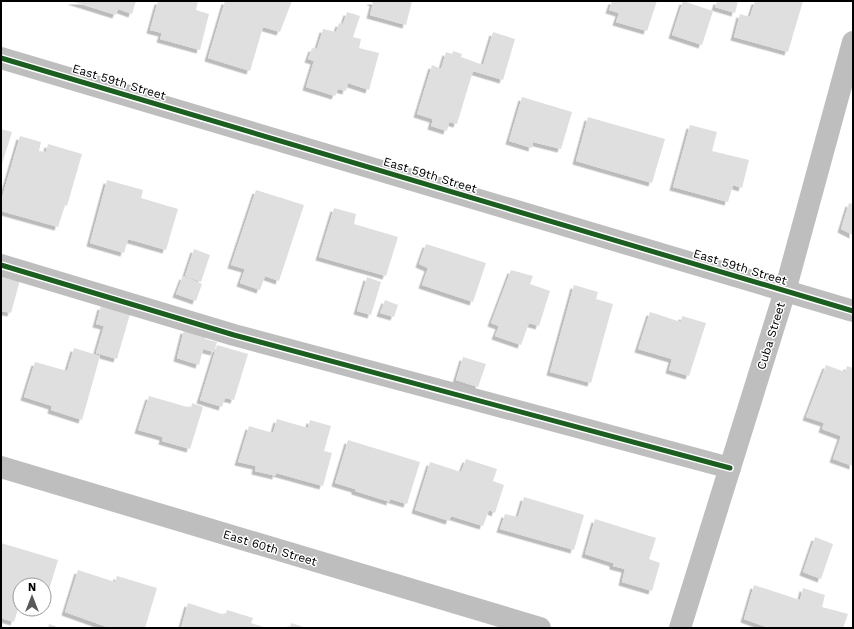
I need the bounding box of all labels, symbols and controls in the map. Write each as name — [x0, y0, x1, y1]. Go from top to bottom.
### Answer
street label: East 59th Street — [71, 61, 167, 103]
street label: East 59th Street — [382, 154, 478, 196]
street label: East 59th Street — [692, 246, 788, 288]
street label: Cuba Street — [754, 301, 788, 371]
street label: East 60th Street — [221, 527, 319, 569]
north arrow — [12, 577, 52, 617]
text: N — [28, 581, 36, 594]

